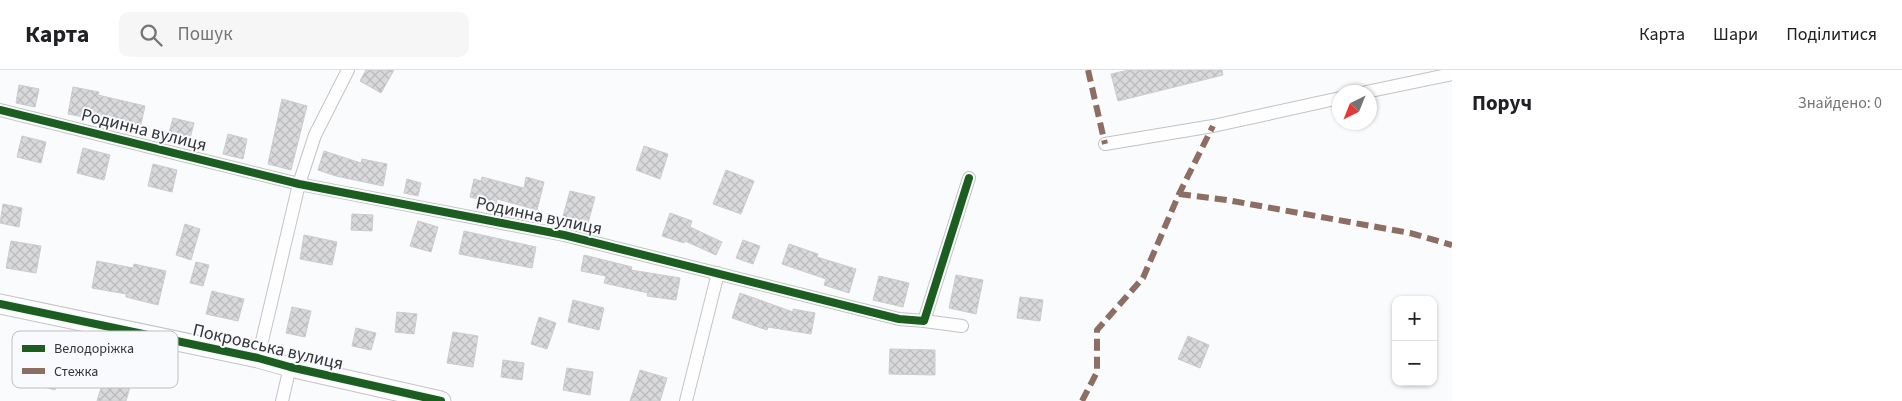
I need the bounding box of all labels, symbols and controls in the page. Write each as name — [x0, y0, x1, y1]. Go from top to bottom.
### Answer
search box — [119, 12, 469, 57]
text: Карта — [25, 17, 89, 52]
icon: search — [137, 21, 165, 49]
text: Пошук — [177, 21, 233, 48]
text: Карта — [1639, 22, 1685, 47]
text: Шари — [1713, 22, 1758, 47]
text: Поділитися — [1786, 22, 1877, 47]
north arrow — [1332, 85, 1377, 130]
text: Поруч — [1472, 88, 1532, 118]
text: Знайдено: 0 — [1798, 92, 1882, 114]
street label: Родинна вулиця — [79, 102, 209, 158]
street label: Родинна вулиця — [474, 190, 604, 242]
map controls — [1392, 296, 1437, 386]
button: + — [1392, 296, 1437, 341]
street label: Покровська вулиця — [190, 317, 346, 377]
legend — [12, 331, 178, 388]
text: Велодоріжка — [54, 339, 134, 359]
button: − — [1392, 341, 1437, 386]
text: Стежка — [54, 362, 98, 382]

